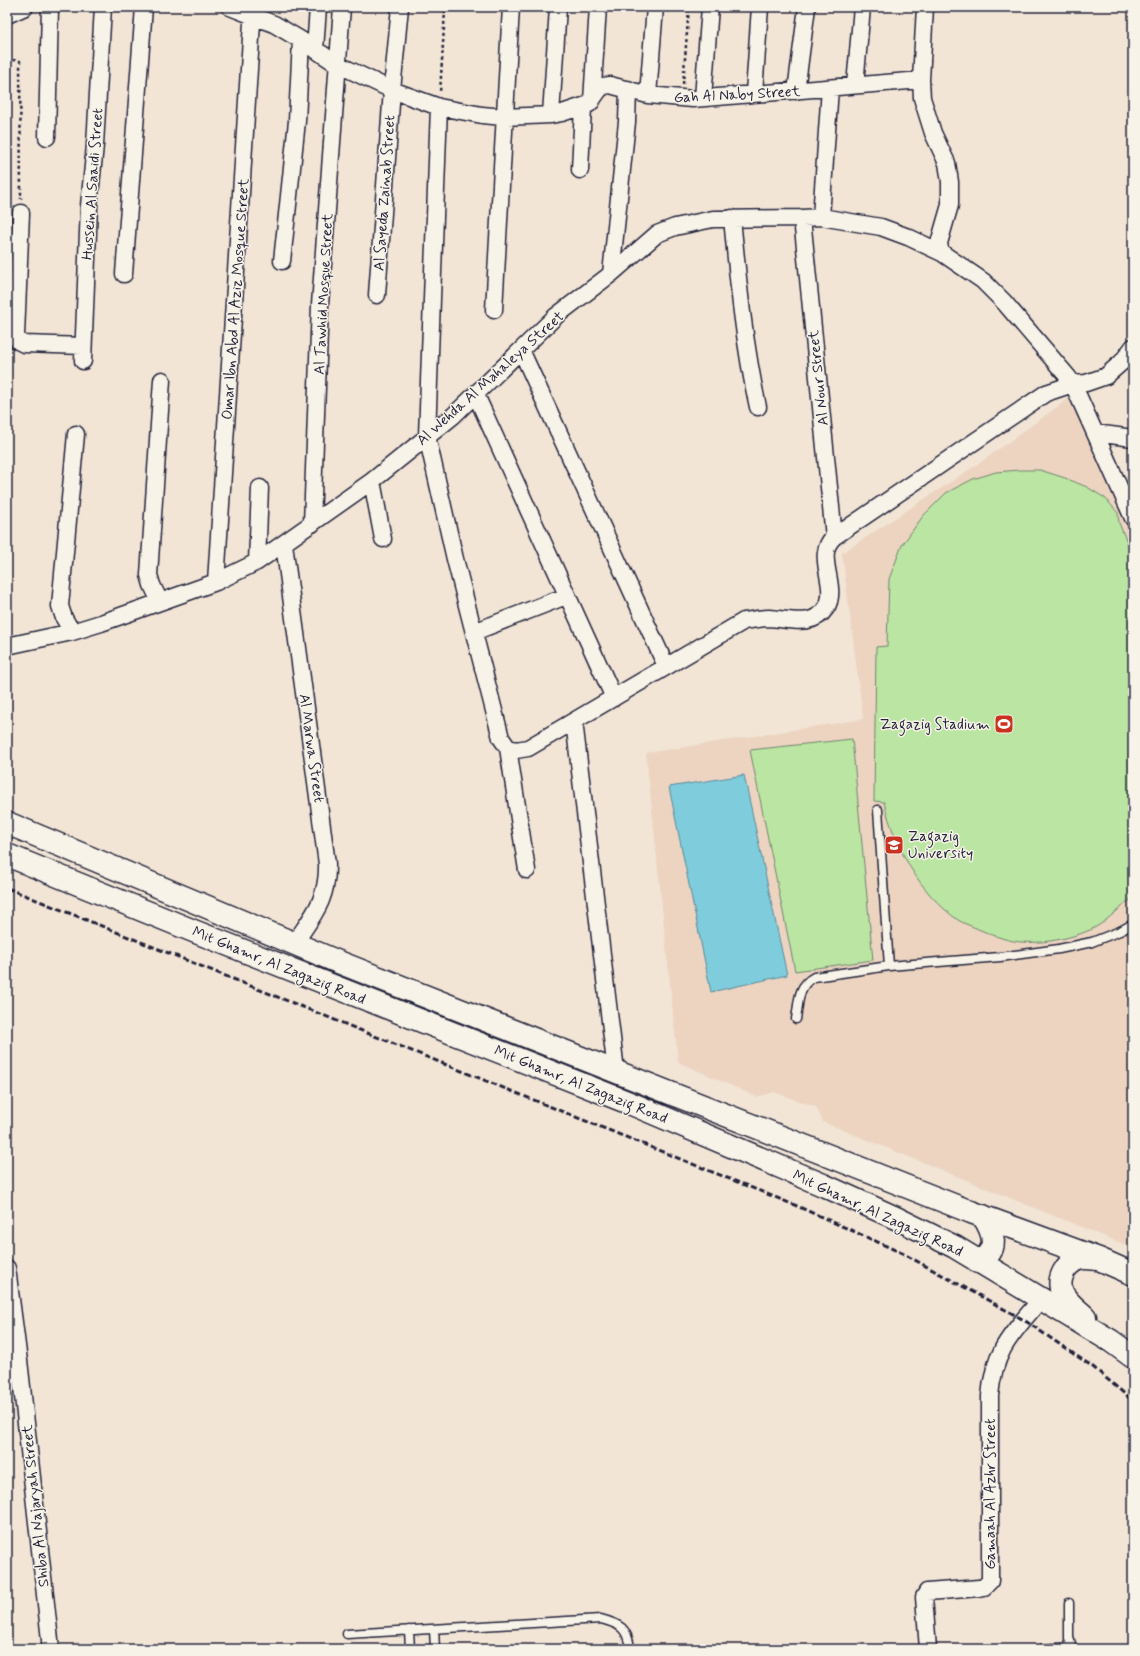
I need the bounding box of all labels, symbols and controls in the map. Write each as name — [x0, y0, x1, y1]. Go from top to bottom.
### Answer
street label: Gah Al Naby Street — [673, 82, 801, 108]
street label: Hussein Al Saaidi Street — [78, 107, 108, 261]
street label: Al Sayeda Zainab Street — [370, 114, 400, 272]
street label: Omar Ibn Abd Al Aziz Mosque Street — [218, 178, 254, 420]
street label: Al Tawhid Mosque Street — [310, 213, 338, 375]
street label: Al Wehda Al Mahaleya Street — [413, 307, 569, 450]
street label: Al Nour Street — [804, 329, 834, 427]
street label: Al Marwa Street — [293, 692, 329, 804]
sports icon: Zagazig Stadium — [993, 713, 1015, 735]
place label: Zagazig Stadium — [880, 715, 990, 736]
place label: Zagazig University — [908, 827, 973, 864]
school or university icon: Zagazig University — [883, 834, 905, 856]
street label: Mit Ghamr, Al Zagazig Road — [189, 922, 368, 1011]
street label: Mit Ghamr, Al Zagazig Road — [491, 1041, 670, 1130]
street label: Mit Ghamr, Al Zagazig Road — [789, 1166, 966, 1263]
street label: Gamaah Al Azhr Street — [981, 1418, 1001, 1570]
street label: Shiba Al Najaryah Street — [18, 1424, 54, 1588]

